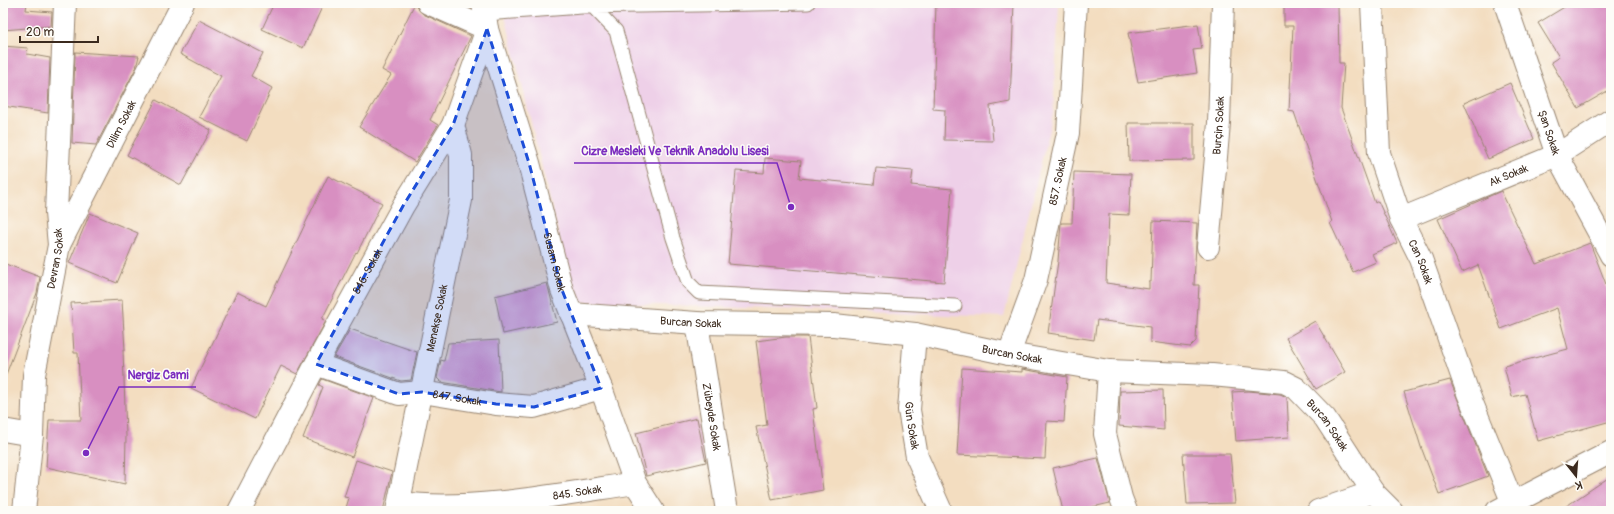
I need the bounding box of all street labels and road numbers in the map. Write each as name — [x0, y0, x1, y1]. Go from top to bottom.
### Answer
street label: Burçin Sokak — [1210, 96, 1227, 155]
street label: Dilim Sokak — [104, 98, 139, 150]
street label: Şan Sokak — [1535, 109, 1563, 157]
street label: 857. Sokak — [1046, 156, 1070, 206]
street label: Ak Sokak — [1487, 162, 1530, 189]
street label: Devran Sokak — [45, 227, 66, 290]
street label: Susam Sokak — [540, 231, 568, 294]
street label: Can Sokak — [1405, 238, 1435, 286]
street label: 846. Sokak — [350, 246, 385, 296]
street label: Menekşe Sokak — [424, 283, 451, 353]
street label: Burcan Sokak — [660, 314, 722, 330]
street label: Burcan Sokak — [981, 342, 1044, 367]
street label: Zübeyde Sokak — [700, 382, 723, 452]
street label: 847. Sokak — [432, 388, 483, 409]
street label: Burcan Sokak — [1304, 397, 1351, 454]
street label: Gün Sokak — [902, 401, 922, 451]
street label: 845. Sokak — [552, 482, 603, 503]

